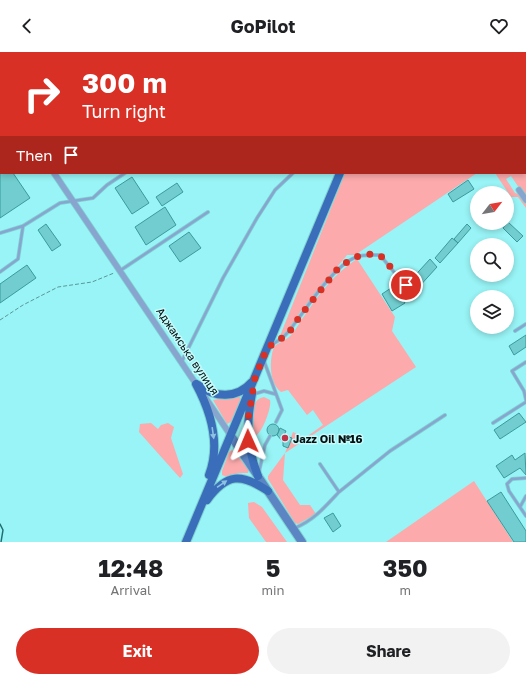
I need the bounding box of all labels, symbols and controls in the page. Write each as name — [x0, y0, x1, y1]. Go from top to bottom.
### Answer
icon: back — [16, 15, 38, 37]
text: GoPilot — [231, 15, 295, 37]
icon: heart — [488, 15, 510, 37]
text: 300 m — [82, 66, 167, 99]
icon: right — [16, 68, 68, 120]
text: Turn right — [82, 100, 166, 122]
icon: arrive — [60, 144, 82, 166]
text: Then — [16, 146, 52, 164]
north arrow — [470, 186, 514, 230]
map controls — [470, 186, 514, 334]
button: search — [470, 238, 514, 282]
pin — [389, 268, 423, 302]
icon: arrive — [395, 274, 417, 296]
button: layers — [470, 290, 514, 334]
street label: Аджамська вулиця — [154, 305, 222, 397]
position arrow — [227, 420, 269, 462]
one-way arrow — [210, 427, 216, 439]
place label: Jazz Oil №16 — [293, 432, 363, 445]
marker: Jazz Oil №16 — [280, 433, 290, 443]
one-way arrow — [217, 480, 227, 488]
text: 12:48 — [98, 553, 163, 582]
text: 5 — [266, 553, 280, 582]
text: 350 — [383, 553, 428, 582]
text: Arrival — [110, 582, 151, 598]
text: min — [262, 582, 285, 598]
text: m — [400, 582, 411, 598]
button: Exit — [16, 628, 259, 674]
button: Share — [267, 628, 510, 674]

